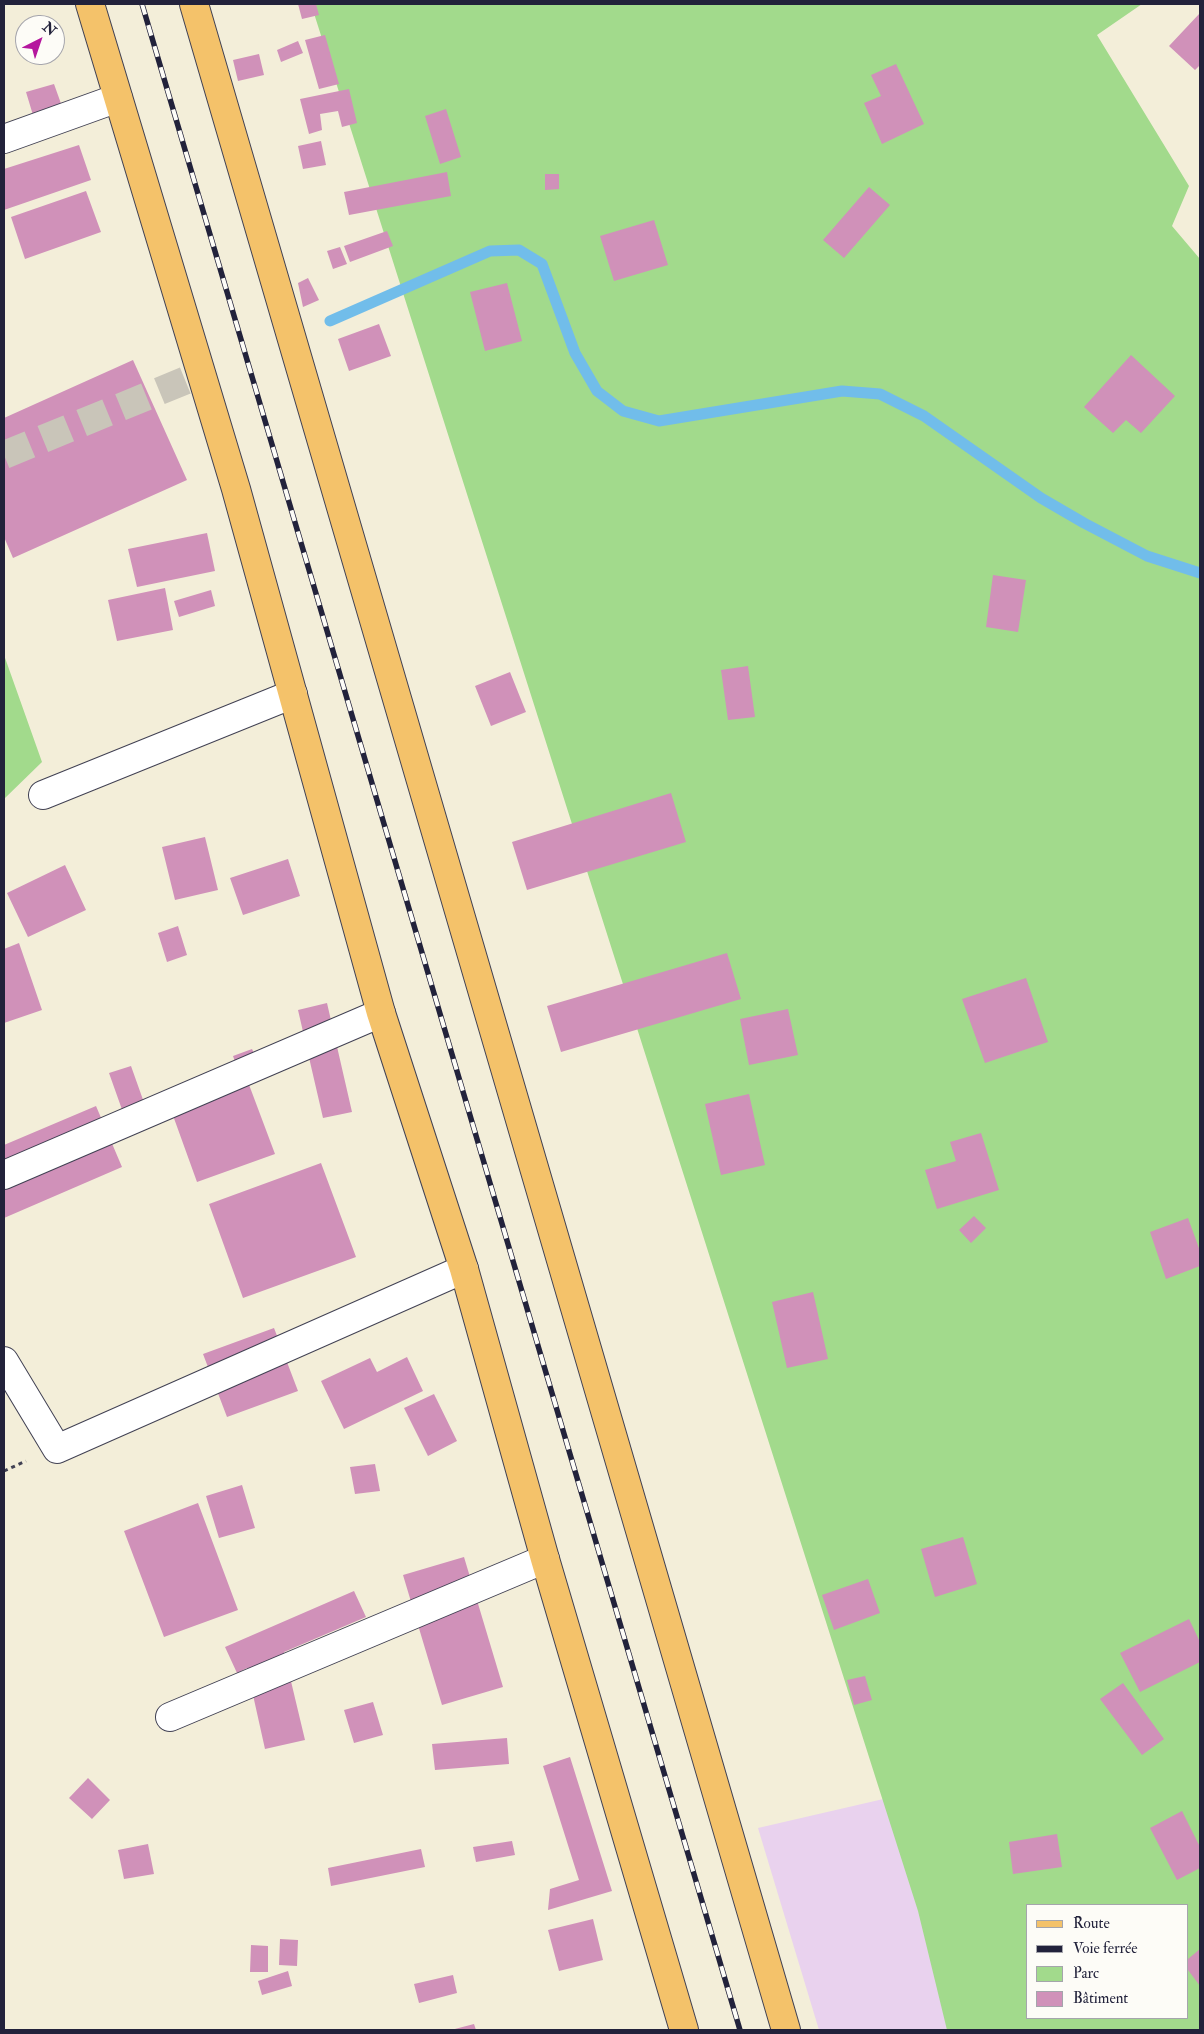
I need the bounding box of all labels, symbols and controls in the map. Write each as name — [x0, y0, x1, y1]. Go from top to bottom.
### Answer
north arrow — [15, 15, 65, 65]
text: N — [39, 19, 60, 40]
legend — [1026, 1904, 1189, 2019]
text: Route — [1073, 1914, 1110, 1933]
text: Voie ferrée — [1073, 1939, 1138, 1958]
text: Parc — [1073, 1964, 1099, 1983]
text: Bâtiment — [1073, 1989, 1128, 2008]

